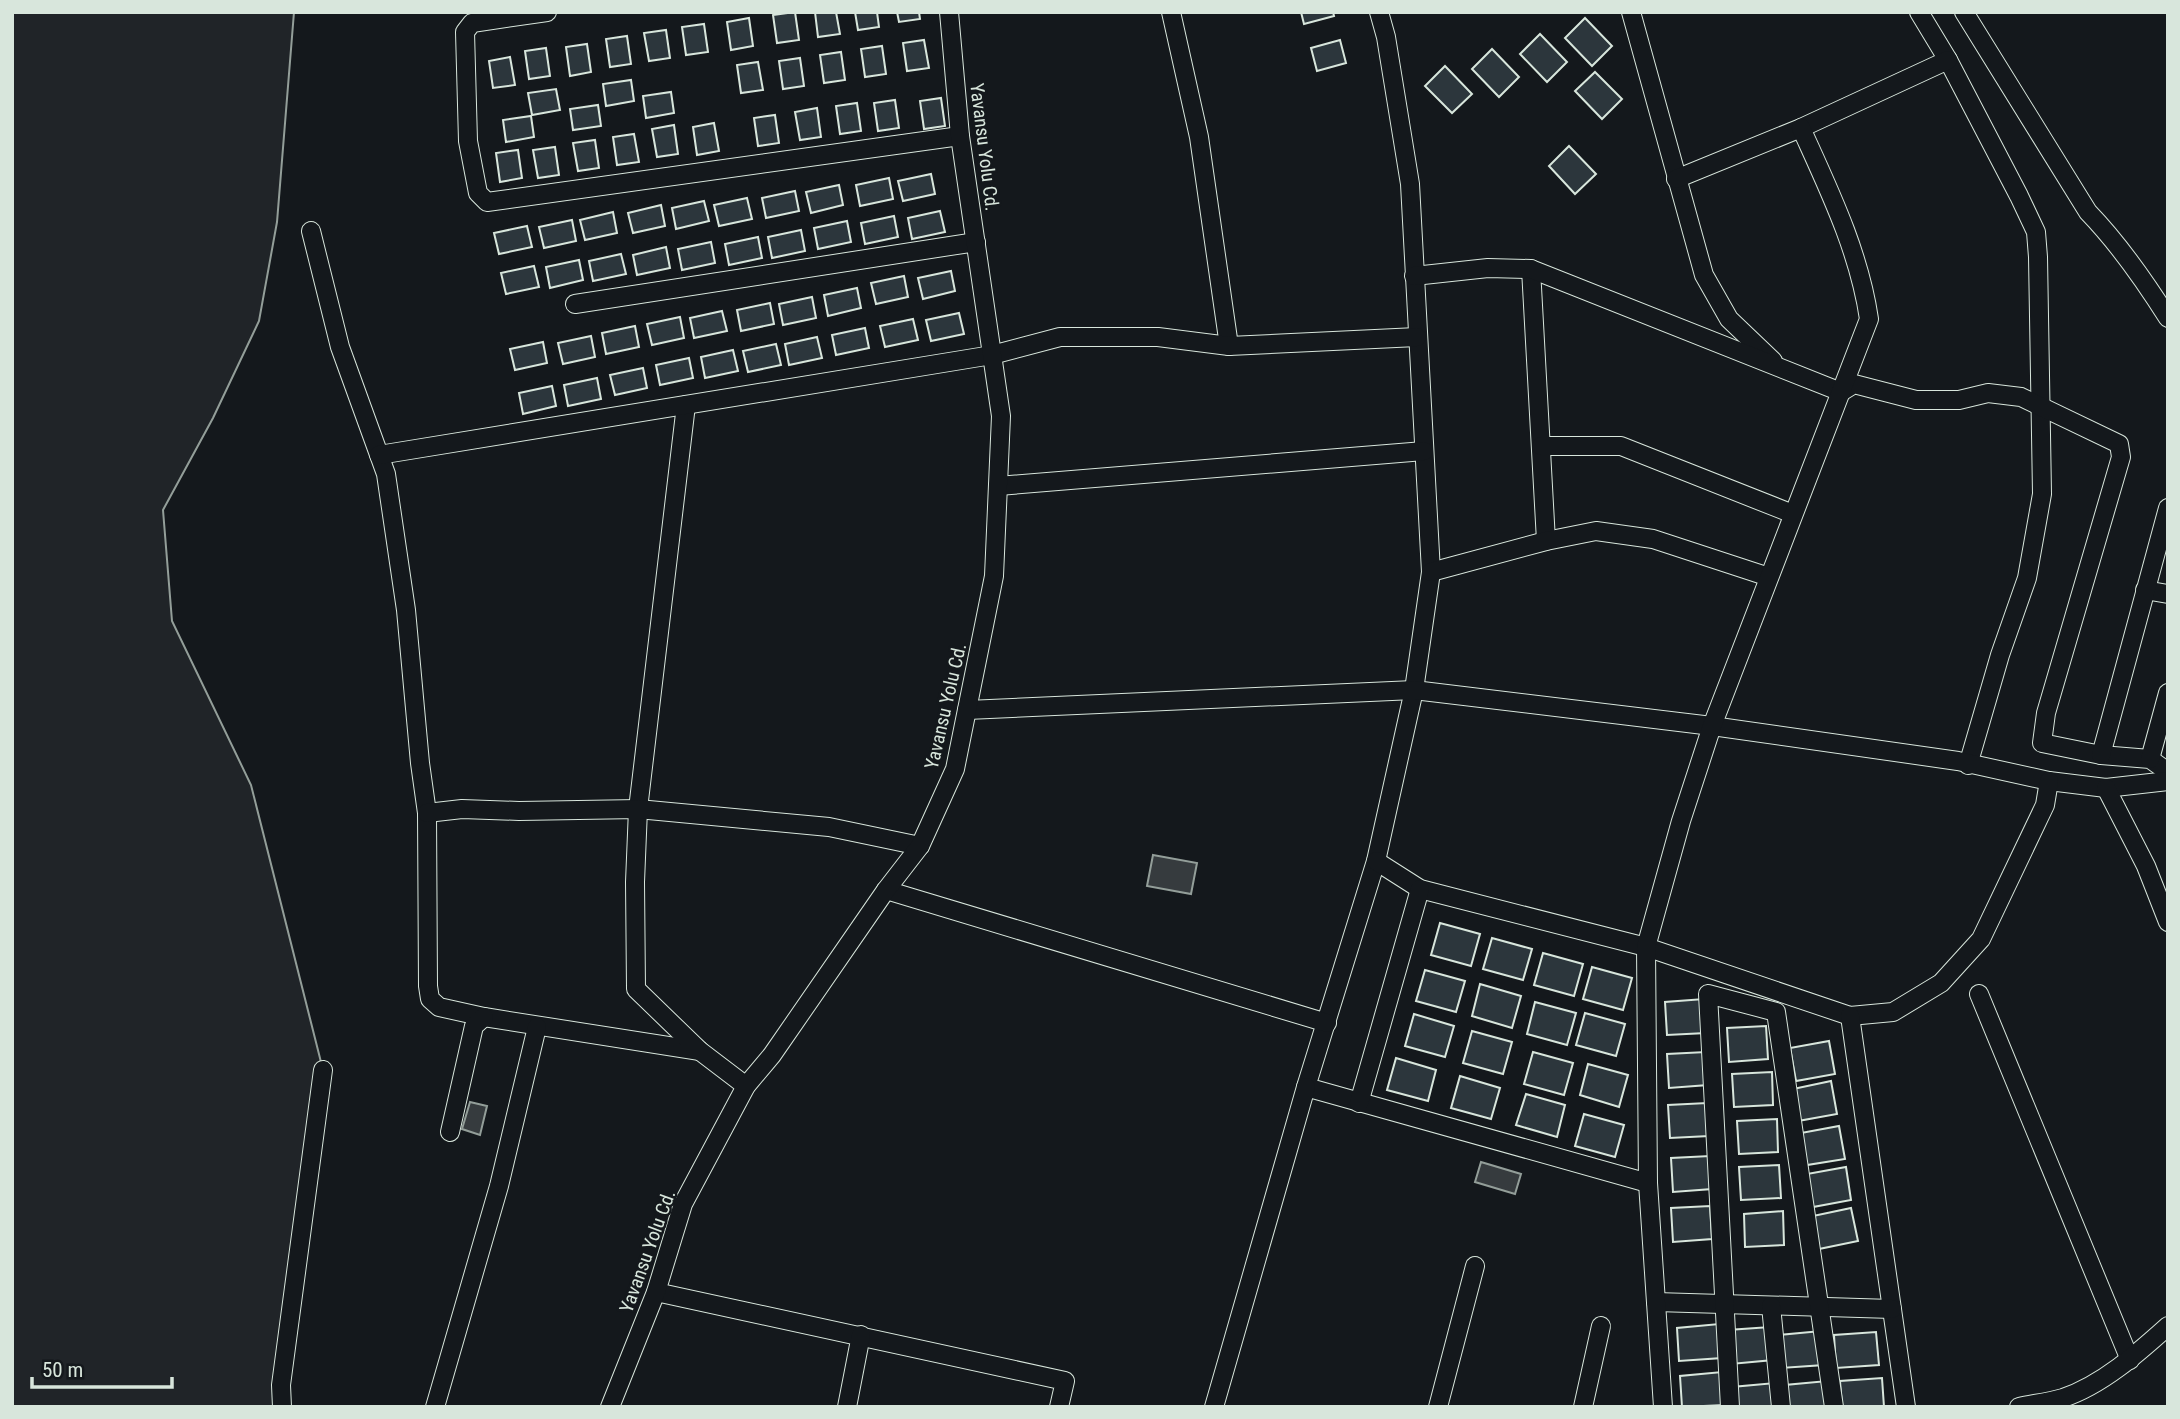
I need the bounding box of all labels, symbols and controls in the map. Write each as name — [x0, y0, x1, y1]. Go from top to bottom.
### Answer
street label: Yavansu Yolu Cd. — [965, 82, 1004, 212]
street label: Yavansu Yolu Cd. — [920, 641, 971, 771]
street label: Yavansu Yolu Cd. — [615, 1187, 680, 1316]
scale bar — [32, 1346, 172, 1390]
text: 50 m — [42, 1358, 83, 1382]

